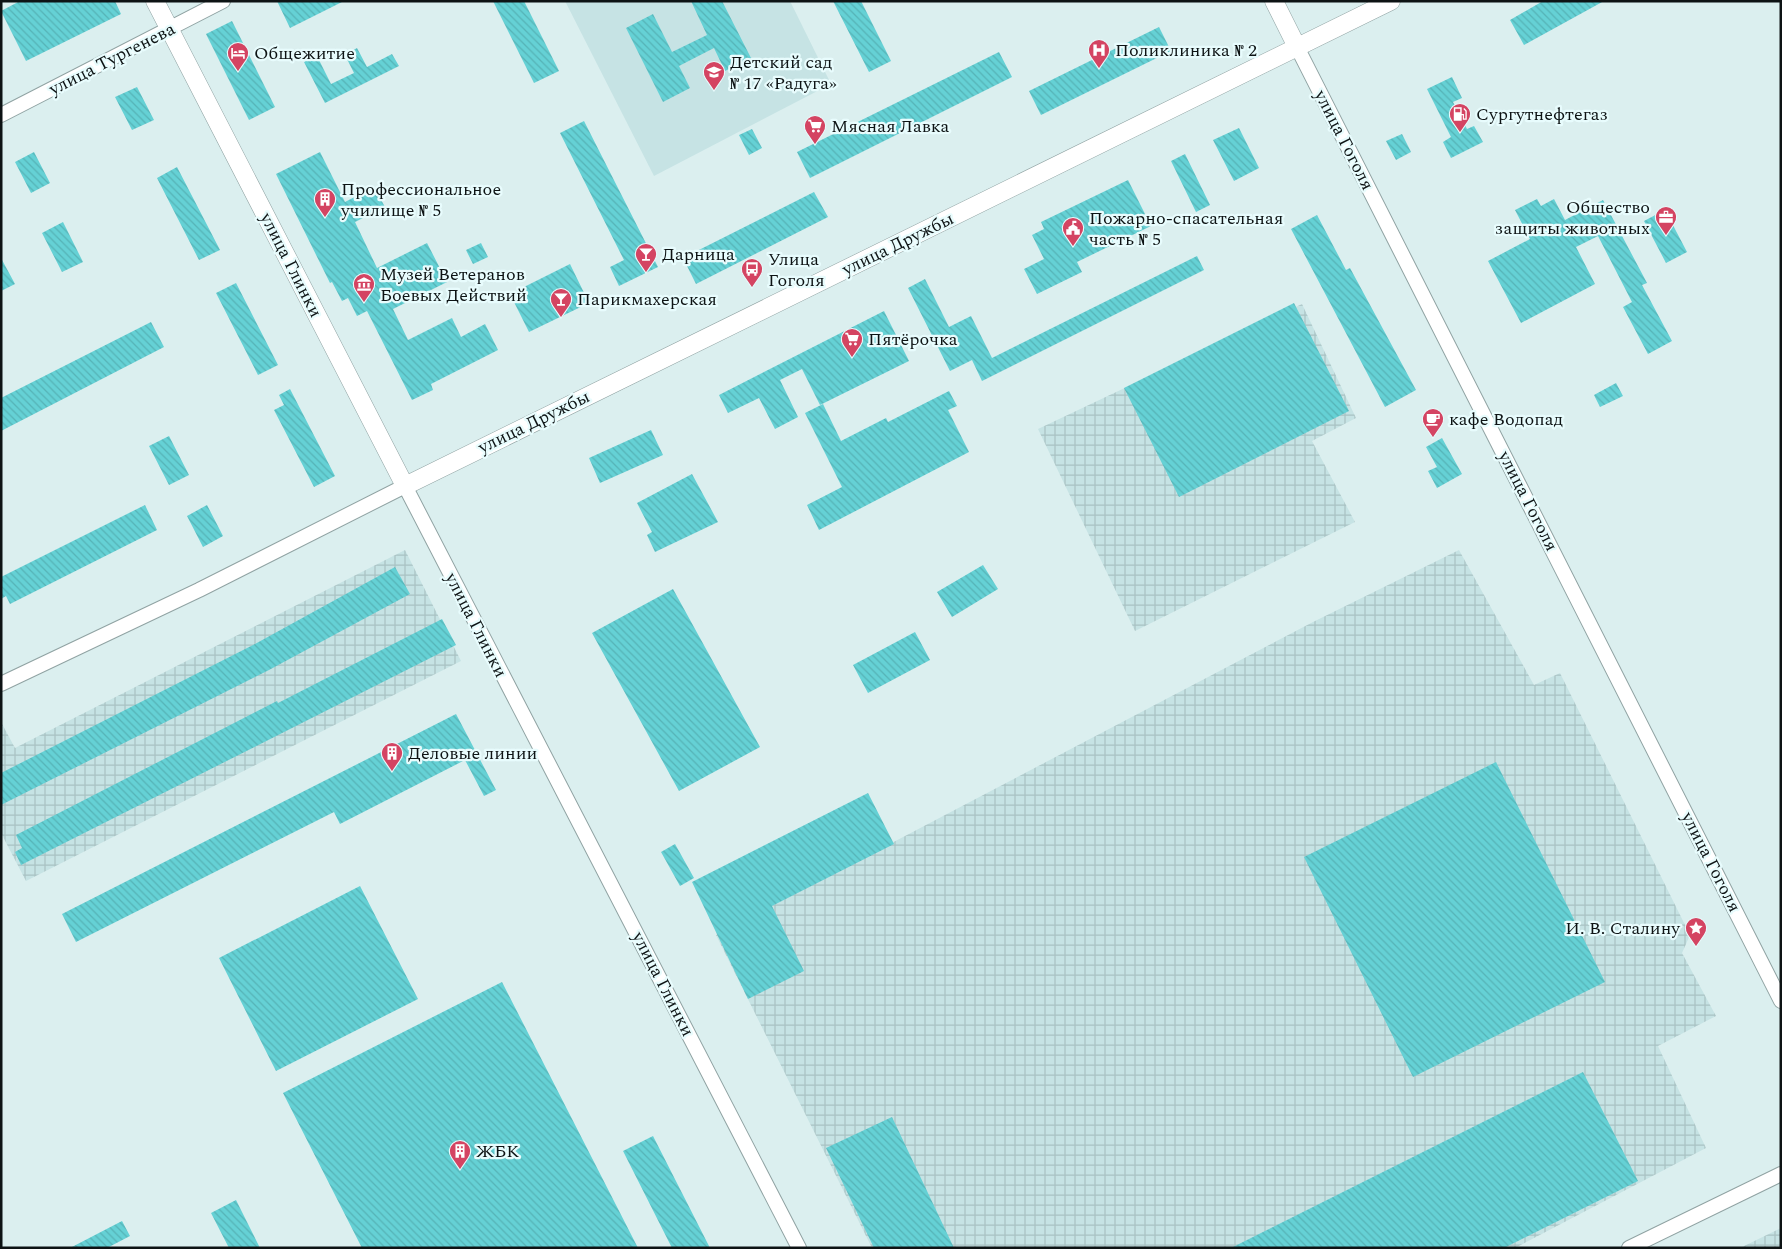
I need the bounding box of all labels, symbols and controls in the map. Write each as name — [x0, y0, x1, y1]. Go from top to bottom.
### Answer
street label: улица Тургенева — [43, 15, 180, 103]
place label: Поликлиника № 2 — [1115, 37, 1257, 64]
hospital icon: Поликлиника № 2 — [1087, 38, 1111, 69]
place label: Общежитие — [254, 40, 355, 67]
hotel icon: Общежитие — [226, 41, 250, 72]
place label: Детский сад № 17 «Радуга» — [730, 49, 837, 97]
school or university icon: Детский сад № 17 «Радуга» — [702, 60, 726, 91]
street label: улица Гоголя — [1307, 84, 1381, 195]
place label: Сургутнефтегаз — [1476, 101, 1608, 128]
fuel station icon: Сургутнефтегаз — [1448, 102, 1472, 133]
place label: Мясная Лавка — [831, 113, 950, 140]
supermarket icon: Мясная Лавка — [803, 114, 827, 145]
place label: Профессиональное училище № 5 — [340, 176, 501, 224]
building icon: Профессиональное училище № 5 — [313, 187, 337, 218]
place label: Общество защиты животных — [1495, 194, 1650, 242]
street label: улица Дружбы — [837, 205, 959, 283]
place label: Пожарно-спасательная часть № 5 — [1089, 205, 1283, 253]
office icon: Общество защиты животных — [1654, 205, 1678, 236]
street label: улица Глинки — [253, 207, 329, 322]
public building icon: Пожарно-спасательная часть № 5 — [1061, 216, 1085, 247]
place label: Дарница — [662, 241, 735, 268]
bar icon: Дарница — [634, 242, 658, 273]
place label: Улица Гоголя — [768, 246, 825, 294]
bus stop icon: Улица Гоголя — [740, 257, 764, 288]
place label: Музей Ветеранов Боевых Действий — [380, 261, 527, 309]
museum icon: Музей Ветеранов Боевых Действий — [352, 272, 376, 303]
place label: Парикмахерская — [577, 286, 717, 313]
bar icon: Парикмахерская — [549, 287, 573, 318]
place label: Пятёрочка — [868, 326, 958, 353]
supermarket icon: Пятёрочка — [840, 327, 864, 358]
street label: улица Дружбы — [473, 383, 595, 461]
place label: кафе Водопад — [1449, 406, 1563, 433]
cafe icon: кафе Водопад — [1421, 407, 1445, 438]
street label: улица Гоголя — [1491, 445, 1565, 556]
street label: улица Глинки — [438, 567, 514, 682]
place label: Деловые линии — [408, 740, 537, 767]
building icon: Деловые линии — [380, 741, 404, 772]
street label: улица Гоголя — [1674, 806, 1748, 917]
place label: И. В. Сталину — [1565, 915, 1681, 942]
place icon: И. В. Сталину — [1684, 916, 1708, 947]
street label: улица Глинки — [625, 926, 701, 1041]
place label: ЖБК — [476, 1138, 519, 1165]
building icon: ЖБК — [448, 1139, 472, 1170]

